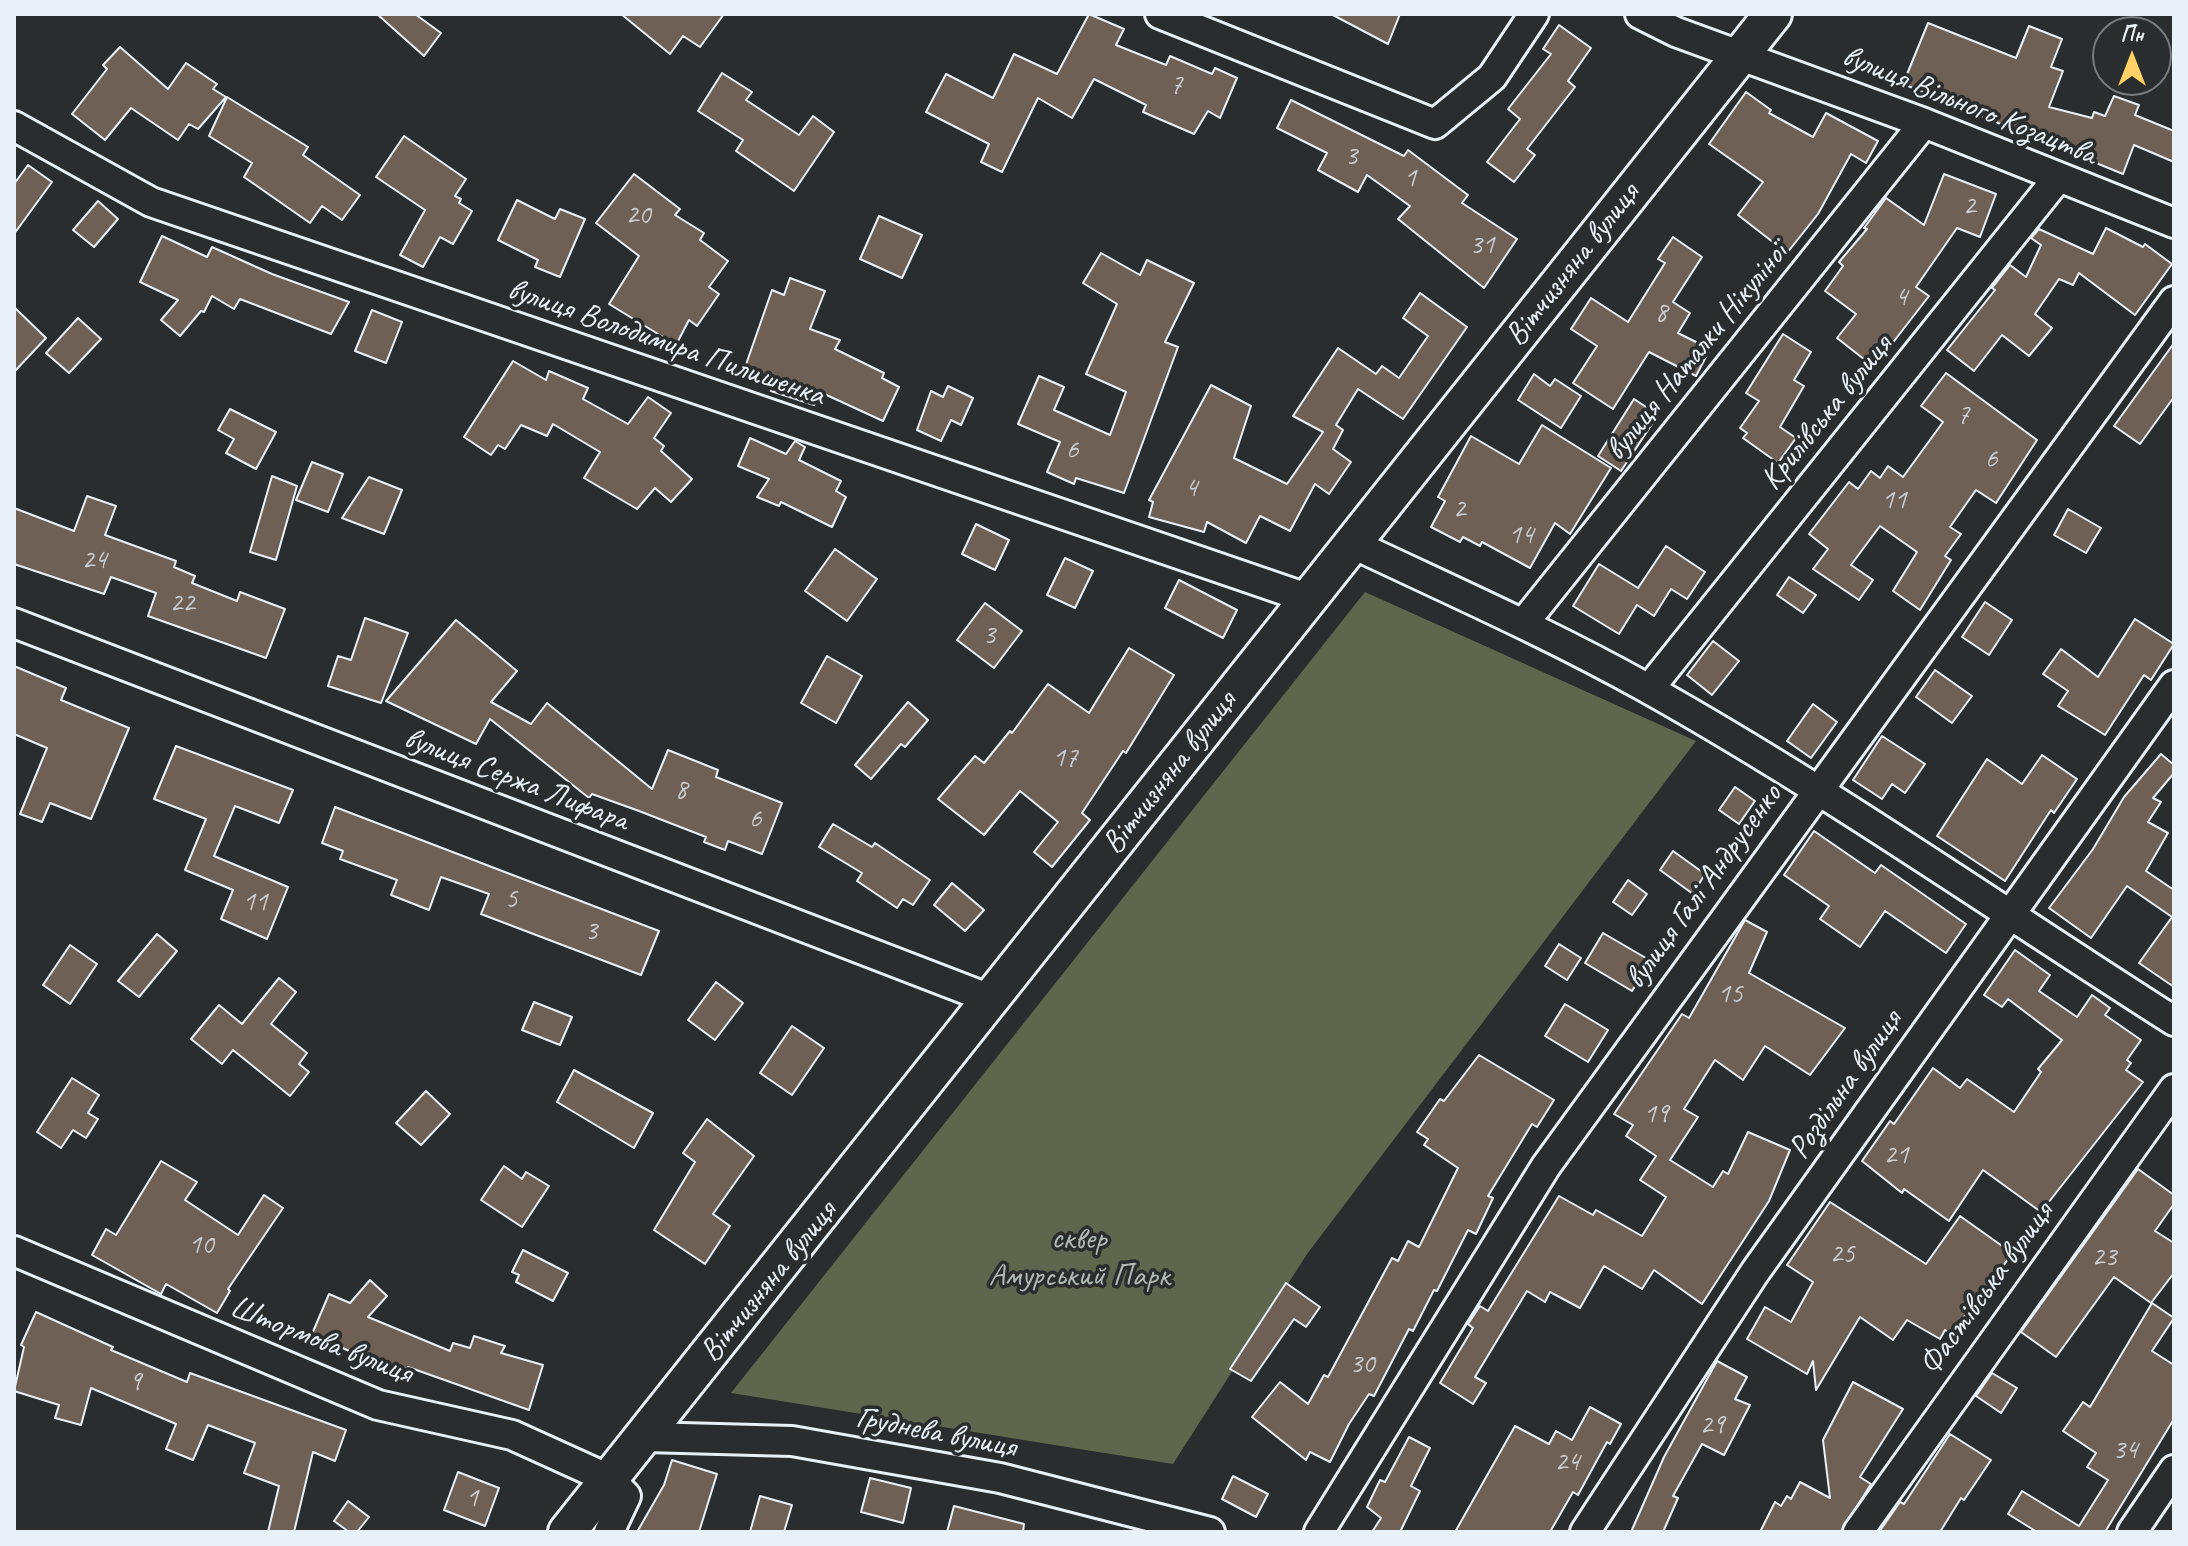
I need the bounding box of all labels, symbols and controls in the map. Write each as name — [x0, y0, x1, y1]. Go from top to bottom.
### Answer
north arrow — [2092, 16, 2172, 96]
text: Пн — [2120, 20, 2144, 48]
street label: вулиця Вільного Козацтва — [1836, 38, 2102, 174]
house number: 7 — [1170, 69, 1182, 103]
house number: 3 — [1345, 140, 1357, 174]
house number: 1 — [1404, 162, 1416, 196]
street label: Вітчизняна вулиця — [1497, 176, 1649, 354]
house number: 2 — [1963, 190, 1975, 224]
house number: 20 — [625, 199, 651, 233]
house number: 31 — [1469, 229, 1495, 263]
street label: вулиця Наталки Нікуліної — [1597, 235, 1797, 469]
street label: вулиця Володимира Пилишенка — [503, 271, 829, 415]
house number: 4 — [1895, 281, 1907, 315]
house number: 8 — [1655, 297, 1667, 331]
street label: Крилівська вулиця — [1753, 328, 1901, 498]
house number: 7 — [1957, 399, 1969, 433]
house number: 6 — [1066, 434, 1078, 468]
house number: 6 — [1985, 443, 1997, 477]
house number: 4 — [1185, 472, 1197, 506]
house number: 11 — [1881, 484, 1907, 518]
house number: 2 — [1453, 493, 1465, 527]
house number: 14 — [1508, 519, 1534, 553]
house number: 24 — [81, 544, 107, 578]
house number: 22 — [169, 587, 195, 621]
house number: 3 — [983, 619, 995, 653]
street label: Вітчизняна вулиця — [1094, 684, 1246, 862]
street label: вулиця Сержа Лифара — [398, 720, 634, 840]
house number: 17 — [1052, 742, 1078, 776]
house number: 8 — [675, 774, 687, 808]
street label: вулиця Галі Андрусенко — [1617, 777, 1791, 997]
house number: 6 — [749, 803, 761, 837]
house number: 5 — [505, 883, 517, 917]
house number: 11 — [242, 886, 268, 920]
house number: 3 — [585, 915, 597, 949]
house number: 15 — [1717, 978, 1743, 1012]
street label: Роздільна вулиця — [1781, 1003, 1911, 1167]
house number: 19 — [1643, 1098, 1669, 1132]
house number: 21 — [1883, 1139, 1909, 1173]
street label: Вітчизняна вулиця — [692, 1194, 846, 1370]
street label: Фастівська вулиця — [1912, 1195, 2062, 1383]
park label: сквер Амурський Парк — [988, 1221, 1170, 1296]
house number: 10 — [188, 1229, 214, 1263]
house number: 25 — [1829, 1238, 1855, 1272]
house number: 23 — [2091, 1241, 2117, 1275]
street label: Штормова вулиця — [224, 1289, 418, 1393]
house number: 30 — [1349, 1348, 1375, 1382]
house number: 9 — [129, 1366, 141, 1400]
street label: Груднева вулиця — [853, 1399, 1019, 1467]
house number: 29 — [1699, 1409, 1725, 1443]
house number: 34 — [2112, 1434, 2138, 1468]
house number: 24 — [1554, 1446, 1580, 1480]
house number: 1 — [466, 1482, 478, 1516]

